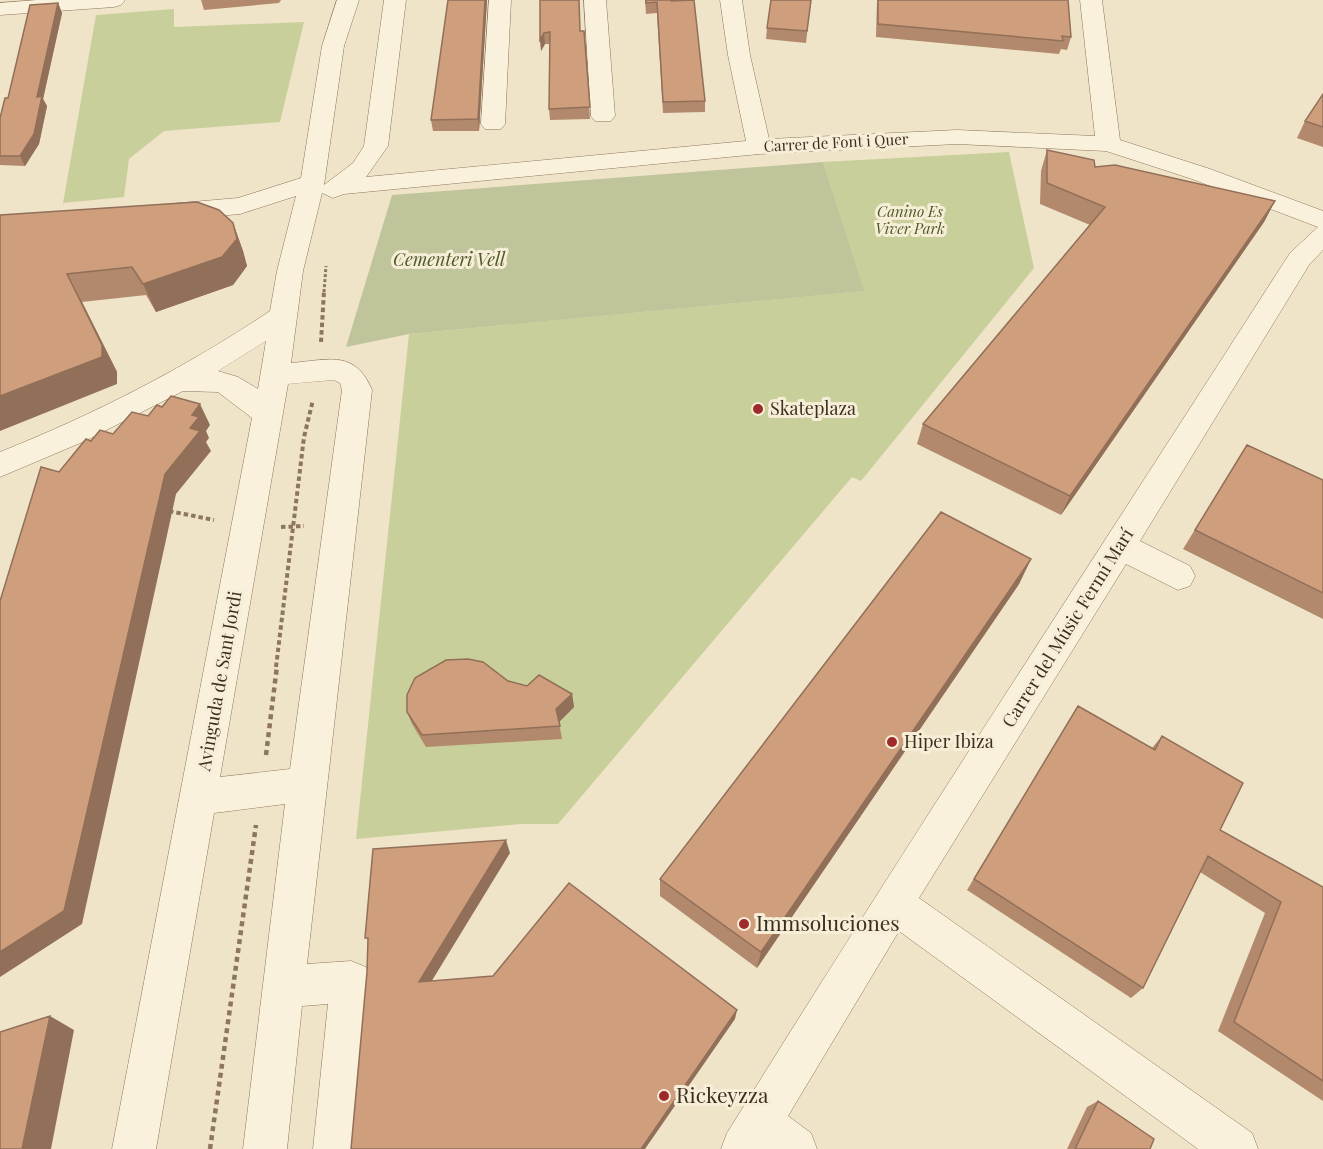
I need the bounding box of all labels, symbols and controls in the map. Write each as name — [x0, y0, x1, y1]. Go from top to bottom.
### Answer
street label: Carrer de Font i Quer — [763, 128, 909, 156]
park label: Canino Es Viver Park — [875, 201, 945, 238]
park label: Cementeri Vell — [393, 247, 506, 271]
place label: Skateplaza — [770, 396, 856, 420]
marker: Skateplaza — [751, 402, 765, 416]
street label: Carrer del Músic Fermí Marí — [996, 523, 1138, 732]
street label: Avinguda de Sant Jordi — [191, 589, 247, 774]
place label: Hiper Ibiza — [904, 729, 994, 753]
marker: Hiper Ibiza — [885, 735, 899, 749]
place label: Immsoluciones — [756, 908, 900, 936]
marker: Immsoluciones — [737, 917, 751, 931]
place label: Rickeyzza — [676, 1080, 769, 1108]
marker: Rickeyzza — [657, 1089, 671, 1103]

